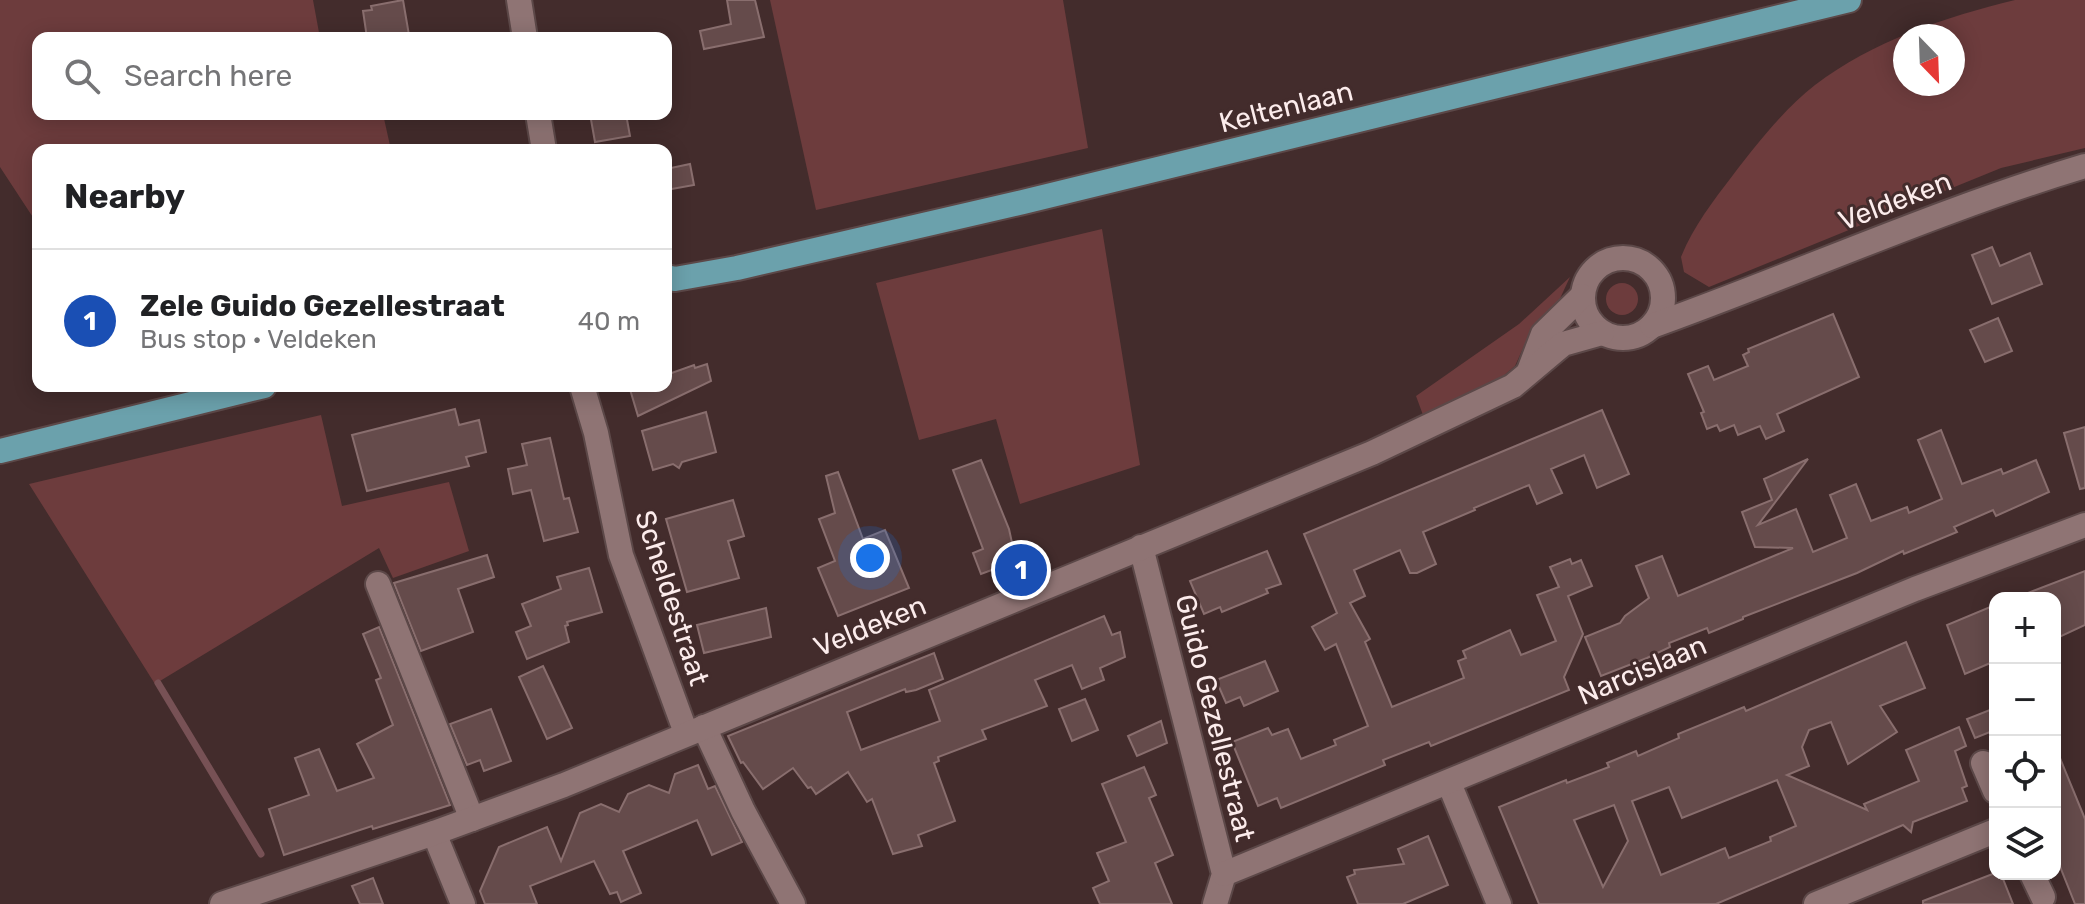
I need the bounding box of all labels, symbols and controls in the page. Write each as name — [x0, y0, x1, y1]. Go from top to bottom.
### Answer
north arrow — [1893, 24, 1965, 96]
search box — [32, 32, 672, 120]
icon: search — [60, 54, 104, 98]
text: Search here — [124, 58, 292, 94]
street label: Keltenlaan — [1216, 74, 1356, 140]
street label: Veldeken — [1834, 164, 1956, 238]
text: Nearby — [64, 176, 185, 217]
text: Zele Guido Gezellestraat — [140, 288, 505, 324]
text: 1 — [84, 306, 96, 337]
text: 40 m — [578, 306, 640, 337]
text: Bus stop · Veldeken — [140, 324, 377, 355]
street label: Scheldestraat — [628, 506, 716, 690]
your location — [850, 538, 890, 578]
pin: 1 — [995, 540, 1047, 600]
street label: Veldeken — [809, 589, 931, 663]
street label: Guido Gezellestraat — [1168, 591, 1262, 845]
map controls — [1989, 592, 2061, 880]
button: + — [1989, 592, 2061, 664]
street label: Narcislaan — [1573, 628, 1711, 712]
button: − — [1989, 664, 2061, 736]
button: locate — [1989, 736, 2061, 808]
button: layers — [1989, 808, 2061, 880]

